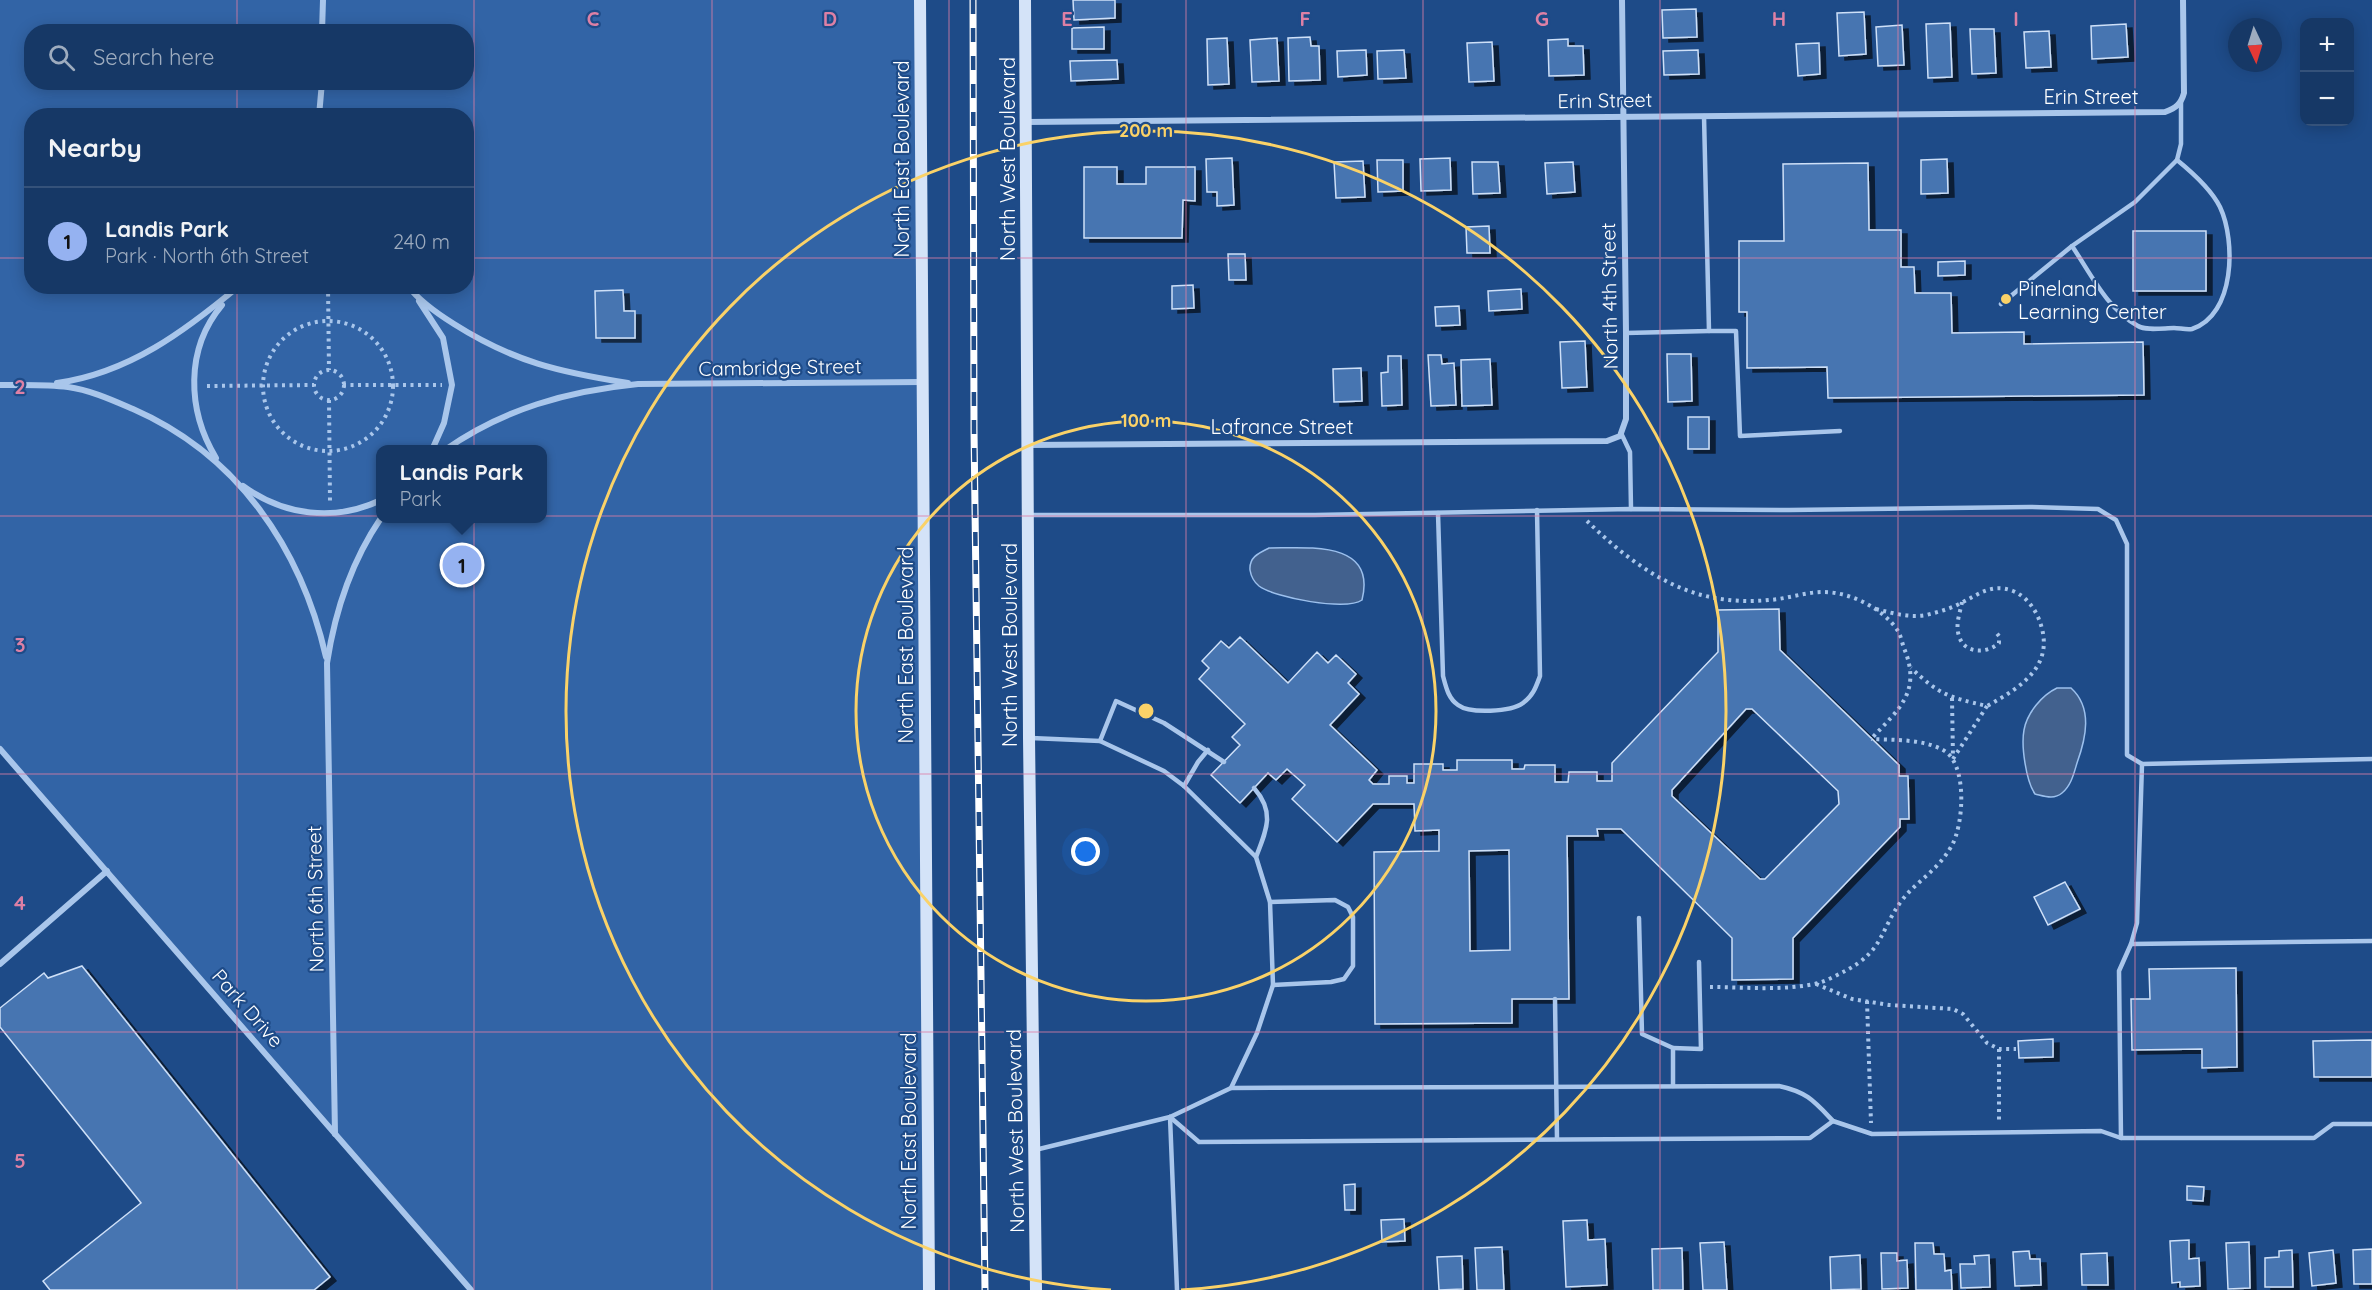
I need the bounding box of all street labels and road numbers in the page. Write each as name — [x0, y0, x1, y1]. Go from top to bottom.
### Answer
street label: North West Boulevard — [995, 57, 1020, 261]
street label: North East Boulevard — [889, 60, 914, 258]
street label: Erin Street — [2043, 84, 2139, 109]
street label: Erin Street — [1557, 87, 1653, 113]
street label: North 4th Street — [1595, 222, 1623, 370]
street label: Cambridge Street — [698, 353, 862, 381]
street label: Lafrance Street — [1211, 414, 1354, 439]
street label: North West Boulevard — [997, 543, 1022, 747]
street label: North East Boulevard — [893, 546, 918, 744]
street label: North 6th Street — [301, 825, 329, 973]
street label: Park Drive — [207, 964, 289, 1052]
street label: North West Boulevard — [1001, 1029, 1029, 1233]
street label: North East Boulevard — [896, 1032, 921, 1230]

